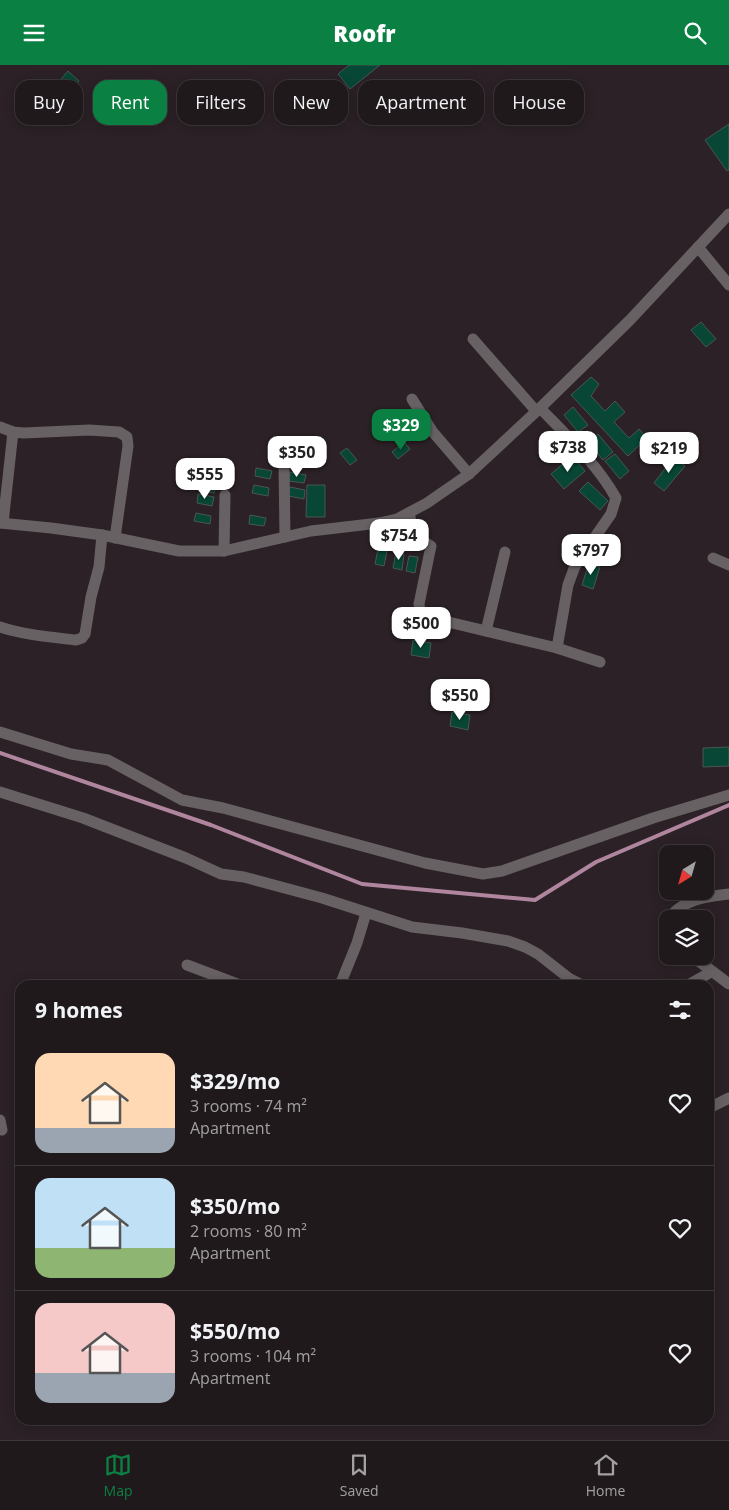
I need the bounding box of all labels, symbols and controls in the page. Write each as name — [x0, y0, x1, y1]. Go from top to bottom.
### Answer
text: Roofr — [333, 18, 396, 48]
icon: menu — [20, 19, 48, 47]
icon: search — [681, 19, 709, 47]
chip: Buy — [15, 80, 83, 125]
chip: Rent — [93, 80, 167, 125]
chip: Filters — [177, 80, 264, 125]
chip: New — [274, 80, 348, 125]
chip: Apartment — [358, 80, 484, 125]
chip: House — [494, 80, 584, 125]
pin: $329 — [371, 409, 431, 451]
text: $329 — [383, 414, 419, 436]
pin: $738 — [538, 431, 598, 473]
pin: $219 — [639, 431, 699, 474]
pin: $350 — [267, 435, 327, 478]
text: $738 — [550, 436, 586, 458]
text: $219 — [651, 437, 687, 459]
text: $350 — [279, 441, 315, 463]
pin: $555 — [175, 457, 235, 500]
text: $555 — [187, 463, 223, 485]
pin: $754 — [369, 519, 429, 561]
text: $754 — [381, 524, 417, 546]
pin: $797 — [561, 533, 621, 576]
text: $797 — [573, 539, 609, 561]
pin: $500 — [391, 607, 451, 649]
text: $500 — [403, 612, 439, 634]
pin: $550 — [430, 679, 490, 721]
text: $550 — [442, 684, 478, 706]
north arrow — [659, 845, 714, 900]
map controls — [659, 845, 714, 965]
button: layers — [659, 910, 714, 965]
text: 9 homes — [35, 996, 123, 1024]
icon: filters — [666, 996, 694, 1024]
text: $329/mo — [190, 1067, 280, 1095]
icon: home — [75, 1073, 135, 1133]
icon: heart — [666, 1089, 694, 1117]
text: 3 rooms · 74 m² — [190, 1095, 307, 1117]
text: Apartment — [190, 1117, 270, 1139]
text: $350/mo — [190, 1192, 280, 1220]
icon: home — [75, 1198, 135, 1258]
icon: heart — [666, 1214, 694, 1242]
text: 2 rooms · 80 m² — [190, 1220, 307, 1242]
text: Apartment — [190, 1242, 270, 1264]
text: $550/mo — [190, 1317, 280, 1345]
icon: home — [75, 1323, 135, 1383]
icon: heart — [666, 1339, 694, 1367]
text: 3 rooms · 104 m² — [190, 1345, 316, 1367]
text: Apartment — [190, 1367, 270, 1389]
tab: Map — [104, 1451, 133, 1500]
tab: Saved — [340, 1451, 379, 1500]
tab: Home — [586, 1451, 625, 1500]

